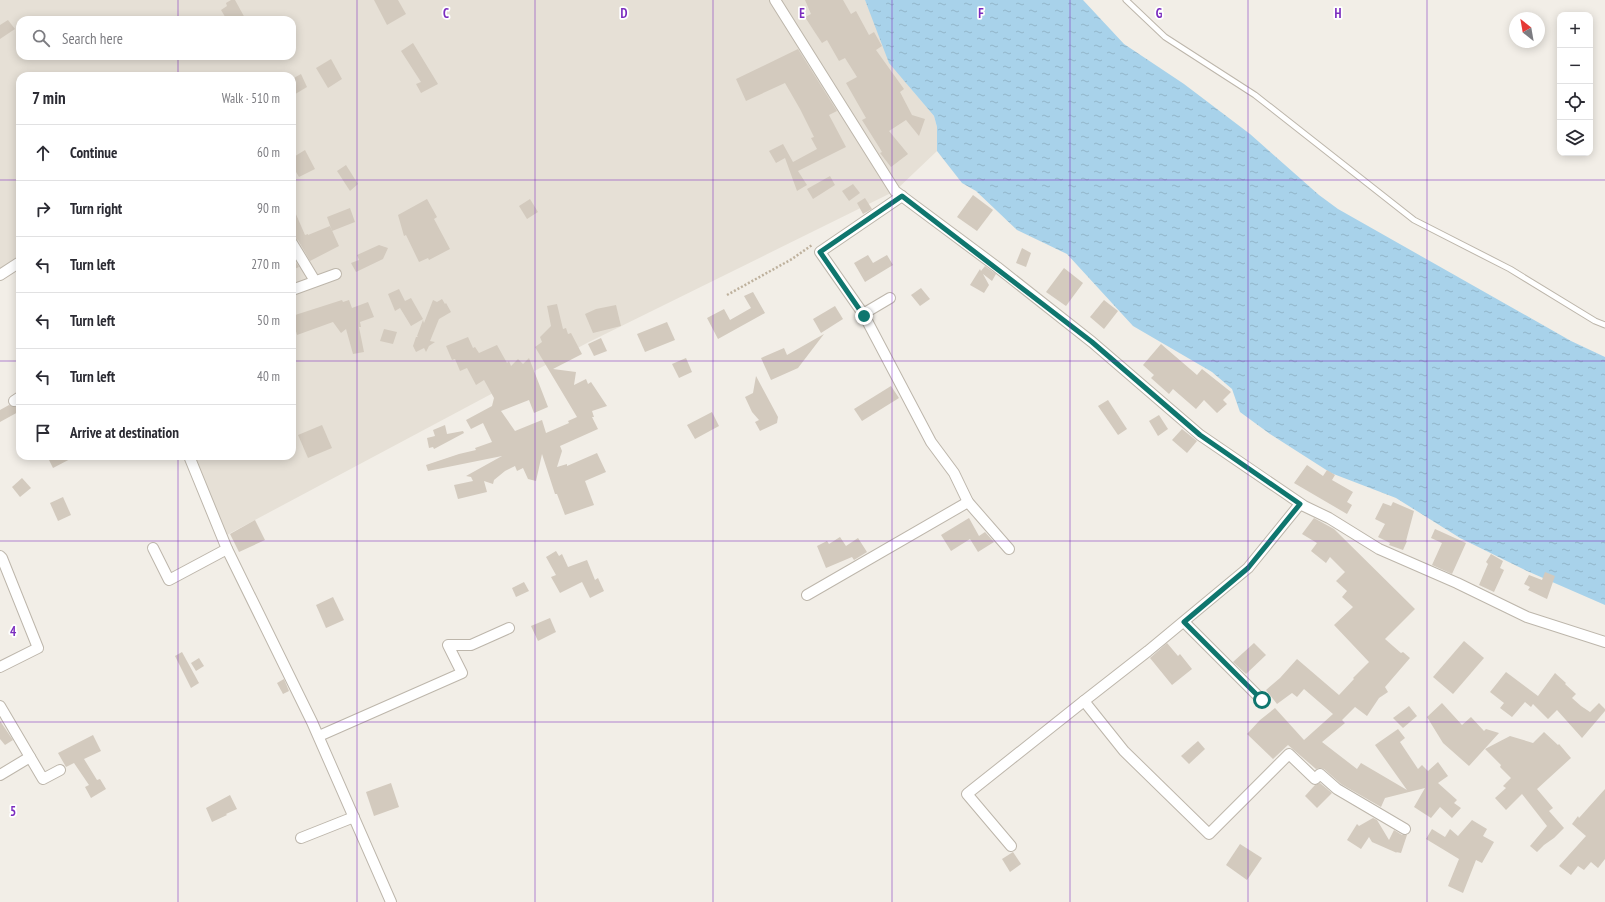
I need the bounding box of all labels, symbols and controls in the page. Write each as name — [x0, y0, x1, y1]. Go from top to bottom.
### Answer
text: C — [443, 5, 449, 22]
text: D — [621, 5, 628, 22]
text: E — [799, 5, 805, 22]
text: F — [978, 5, 984, 22]
text: G — [1156, 5, 1163, 22]
text: H — [1335, 5, 1342, 22]
north arrow — [1509, 12, 1545, 48]
map controls — [1557, 12, 1593, 156]
button: + — [1557, 12, 1593, 48]
search box — [16, 16, 296, 60]
icon: search — [30, 27, 52, 49]
text: Search here — [62, 29, 123, 48]
button: − — [1557, 48, 1593, 84]
button: locate — [1557, 84, 1593, 120]
text: 7 min — [32, 87, 66, 109]
text: Walk · 510 m — [222, 90, 280, 107]
button: layers — [1557, 120, 1593, 156]
icon: ahead — [32, 142, 54, 164]
text: Continue — [70, 143, 117, 162]
text: 60 m — [257, 144, 280, 161]
icon: right — [32, 198, 54, 220]
text: Turn right — [70, 199, 122, 218]
text: 90 m — [257, 200, 280, 217]
icon: left — [32, 254, 54, 276]
text: Turn left — [70, 255, 115, 274]
text: 270 m — [251, 256, 280, 273]
route end — [855, 307, 873, 325]
icon: left — [32, 310, 54, 332]
text: Turn left — [70, 311, 115, 330]
text: 50 m — [257, 312, 280, 329]
icon: left — [32, 366, 54, 388]
text: Turn left — [70, 367, 115, 386]
text: 40 m — [257, 368, 280, 385]
icon: arrive — [32, 422, 54, 444]
text: Arrive at destination — [70, 423, 179, 442]
text: 4 — [10, 623, 17, 640]
route start — [1253, 691, 1271, 709]
text: 5 — [10, 803, 16, 820]

